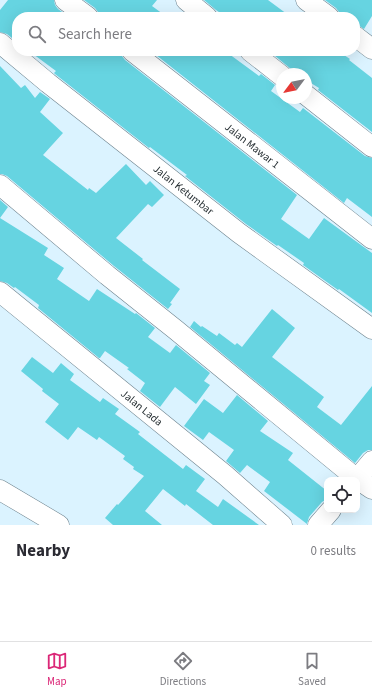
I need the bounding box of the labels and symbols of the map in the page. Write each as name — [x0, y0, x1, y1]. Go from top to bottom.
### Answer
north arrow — [276, 68, 312, 104]
street label: Jalan Mawar 1 — [222, 120, 283, 172]
street label: Jalan Ketumbar — [150, 161, 217, 219]
street label: Jalan Lada — [118, 386, 166, 429]

